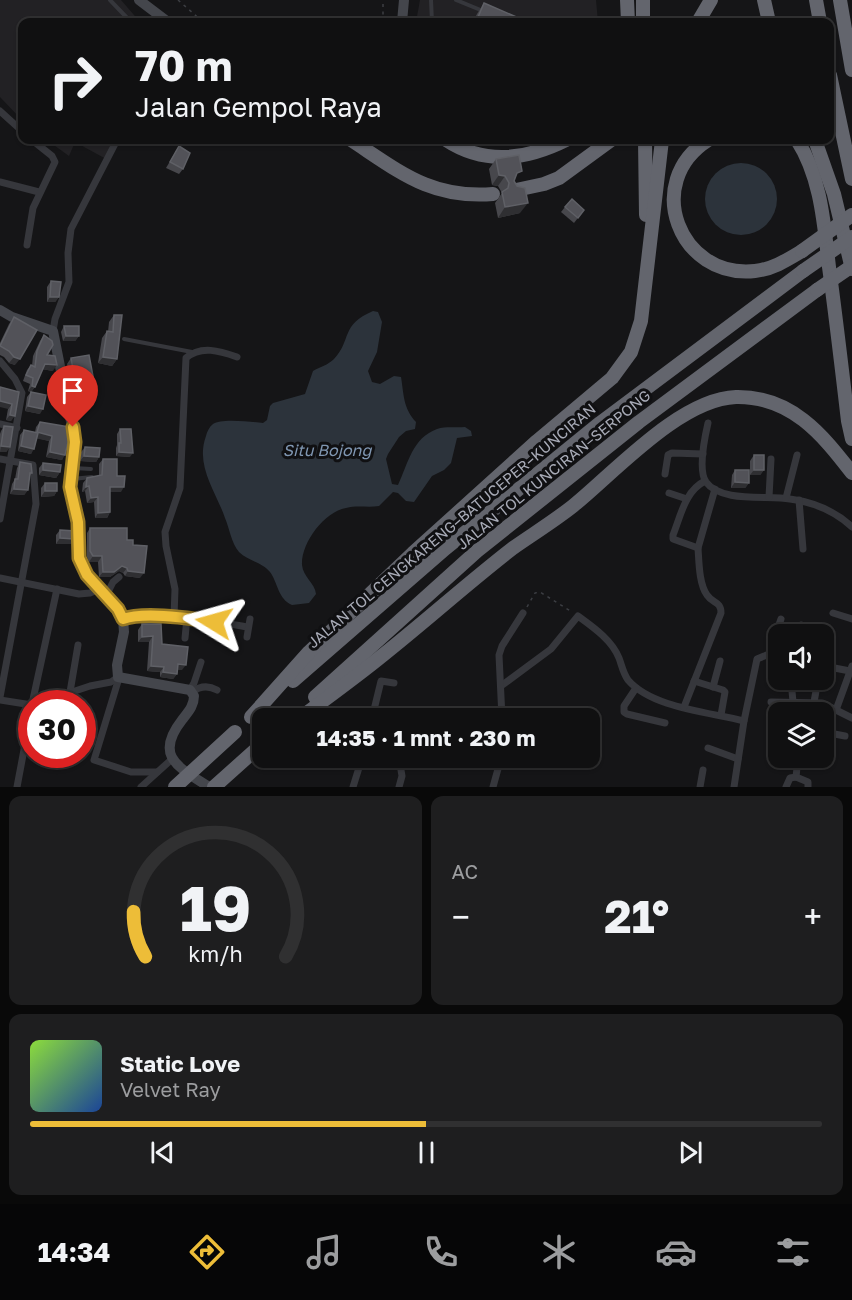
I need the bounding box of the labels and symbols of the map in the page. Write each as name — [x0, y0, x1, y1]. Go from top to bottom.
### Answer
pin — [47, 365, 98, 427]
street label: JALAN TOL KUNCIRAN–SERPONG — [453, 386, 654, 553]
street label: JALAN TOL CENGKARENG–BATUCEPER–KUNCIRAN — [304, 399, 599, 651]
water label: Situ Bojong — [283, 440, 372, 460]
position arrow — [182, 590, 246, 654]
speed limit sign: 30 — [18, 690, 96, 768]

